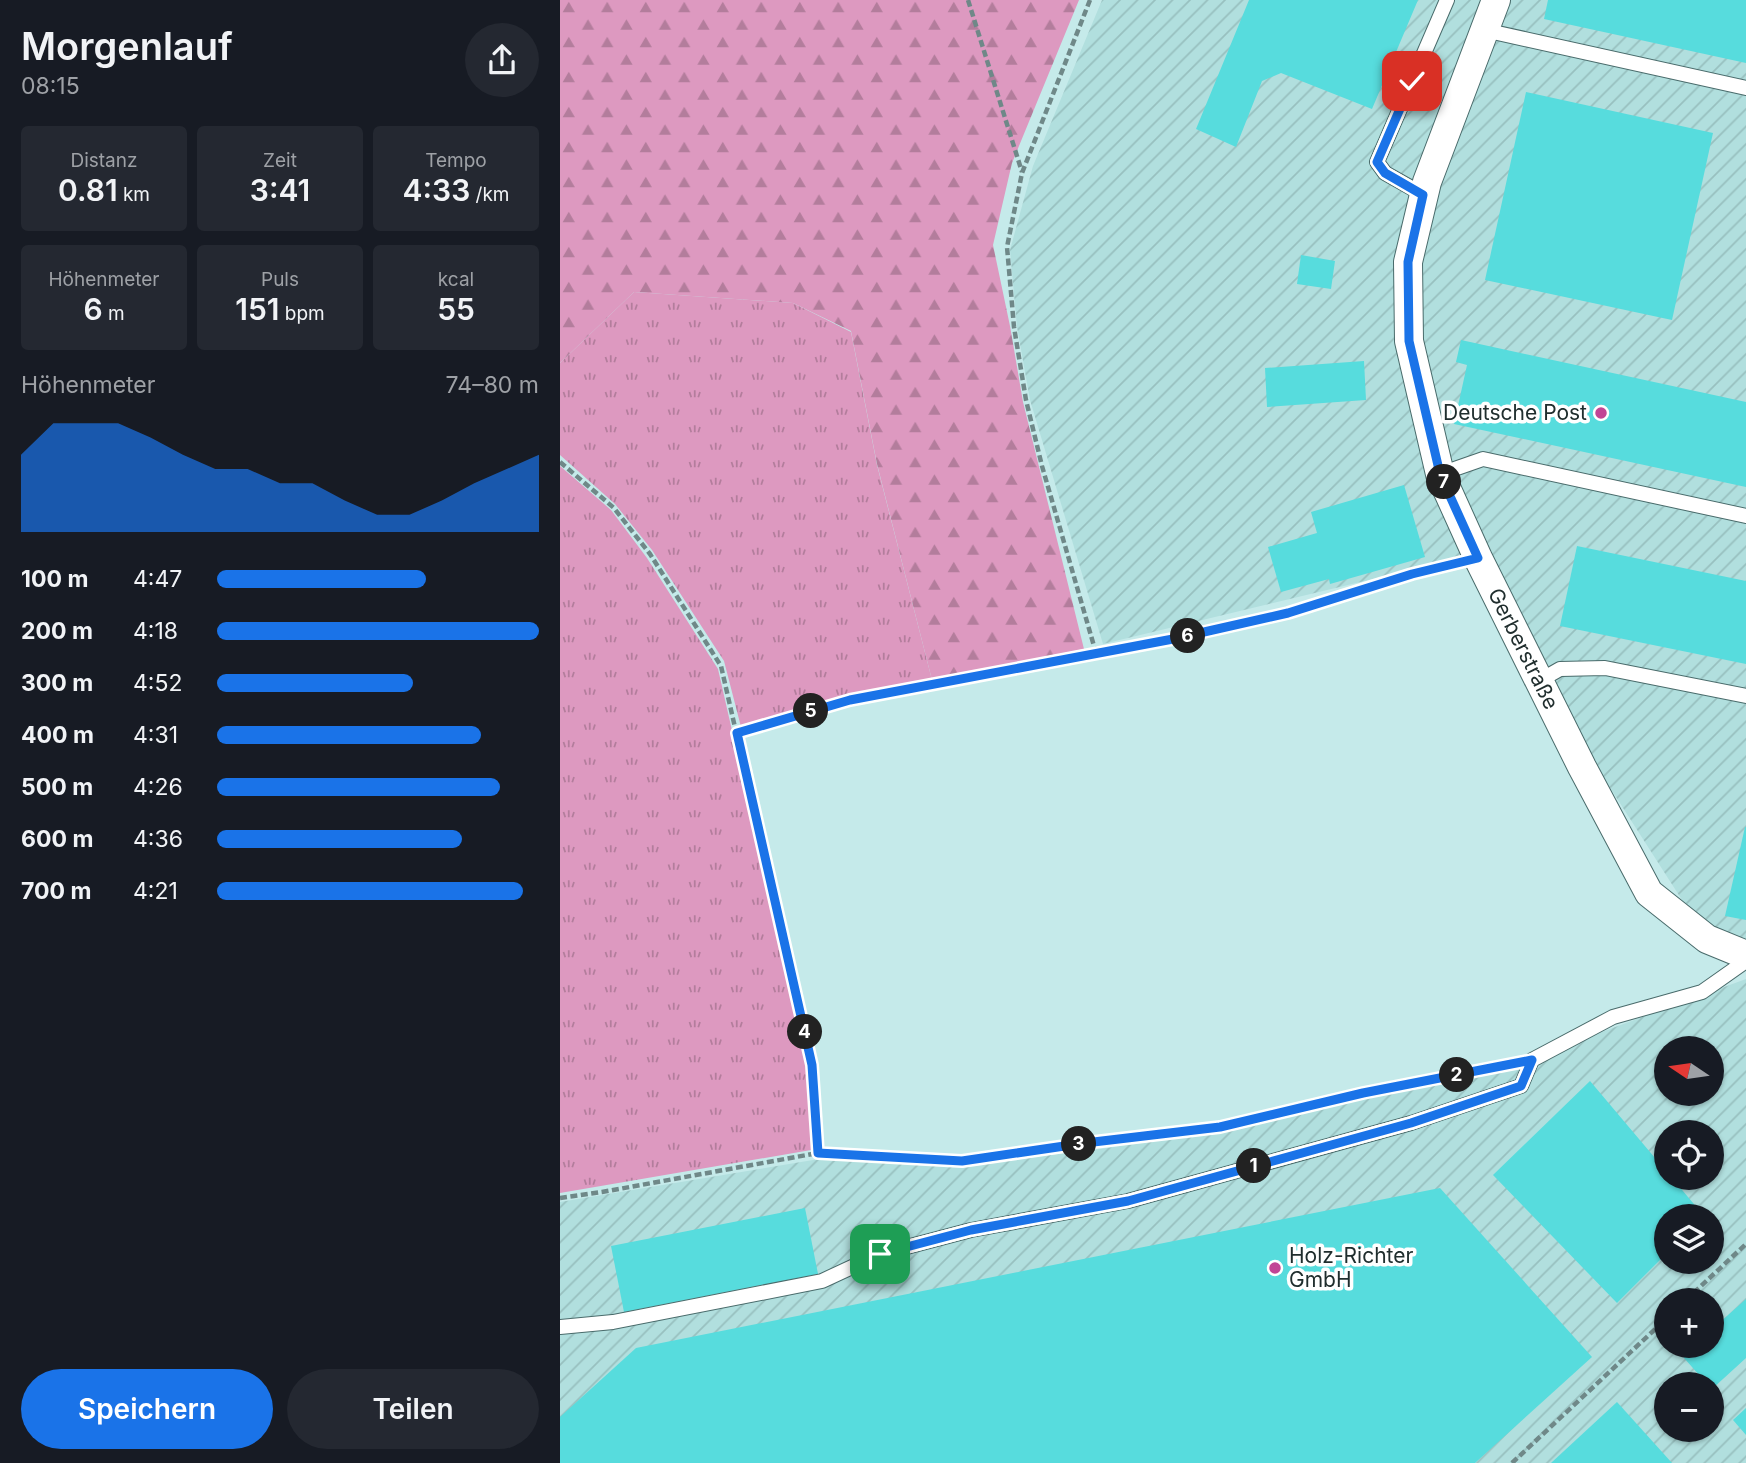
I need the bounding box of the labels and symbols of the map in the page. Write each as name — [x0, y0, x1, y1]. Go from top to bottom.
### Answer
pin — [1382, 51, 1442, 111]
place label: Deutsche Post — [1443, 400, 1587, 425]
marker: Deutsche Post — [1593, 405, 1609, 421]
pin: 7 — [1426, 464, 1462, 500]
street label: Gerberstraße — [1483, 584, 1564, 713]
pin: 6 — [1170, 618, 1206, 654]
pin: 5 — [793, 694, 828, 728]
pin: 4 — [788, 1014, 822, 1050]
north arrow — [1654, 1036, 1724, 1106]
pin: 2 — [1440, 1058, 1474, 1092]
pin: 3 — [1062, 1126, 1096, 1162]
pin: 1 — [1236, 1148, 1272, 1184]
pin — [850, 1224, 910, 1284]
place label: Holz-Richter GmbH — [1289, 1243, 1413, 1292]
marker: Holz-Richter GmbH — [1267, 1260, 1283, 1276]

